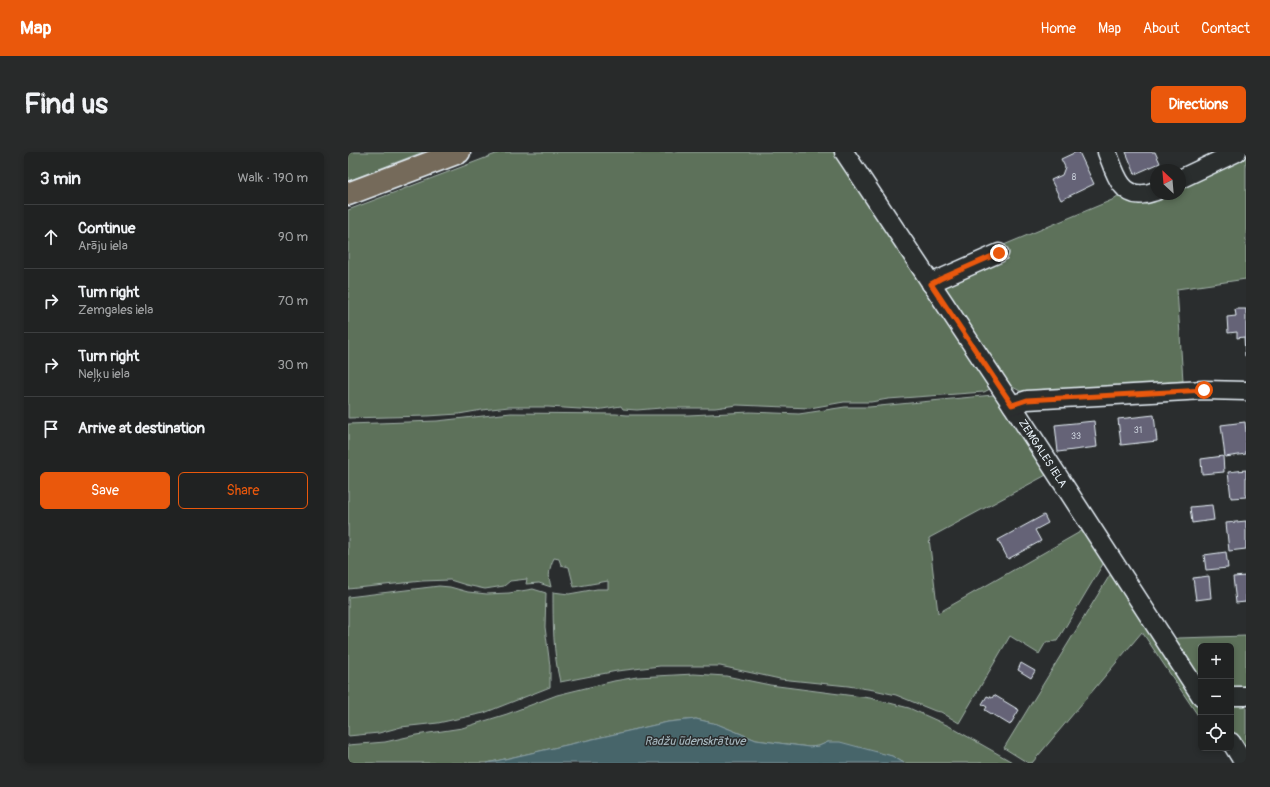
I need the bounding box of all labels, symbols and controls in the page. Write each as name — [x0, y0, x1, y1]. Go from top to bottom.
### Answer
text: Map — [20, 16, 51, 40]
text: Home — [1041, 20, 1076, 37]
text: Map — [1098, 20, 1121, 37]
text: About — [1143, 20, 1179, 37]
text: Contact — [1201, 20, 1250, 37]
button: Directions — [1151, 86, 1246, 123]
text: Find us — [24, 87, 108, 122]
north arrow — [1150, 164, 1186, 200]
text: 3 min — [40, 168, 81, 189]
text: Walk · 190 m — [237, 170, 308, 186]
house number: 8 — [1072, 172, 1077, 183]
text: Continue — [78, 219, 136, 238]
icon: ahead — [40, 226, 62, 248]
text: 90 m — [278, 229, 308, 245]
text: Arāju iela — [78, 238, 128, 254]
route end — [990, 244, 1008, 262]
text: Turn right — [78, 283, 139, 302]
icon: right — [40, 290, 62, 312]
text: 70 m — [278, 293, 308, 309]
text: Zemgales iela — [78, 302, 153, 318]
text: Turn right — [78, 347, 139, 366]
icon: right — [40, 354, 62, 376]
text: 30 m — [278, 357, 308, 373]
text: Neļķu iela — [78, 366, 130, 382]
route start — [1195, 381, 1213, 399]
street label: ZEMGALES IELA — [1016, 417, 1070, 490]
icon: arrive — [40, 418, 62, 440]
text: Arrive at destination — [78, 419, 205, 438]
house number: 31 — [1134, 425, 1142, 436]
house number: 33 — [1071, 431, 1081, 442]
button: Save — [40, 472, 170, 509]
button: Share — [178, 472, 308, 509]
map controls — [1198, 643, 1234, 751]
button: + — [1198, 643, 1234, 679]
button: − — [1198, 679, 1234, 715]
button: locate — [1198, 715, 1234, 751]
water label: Radžu ūdenskrātuve — [645, 734, 746, 749]

